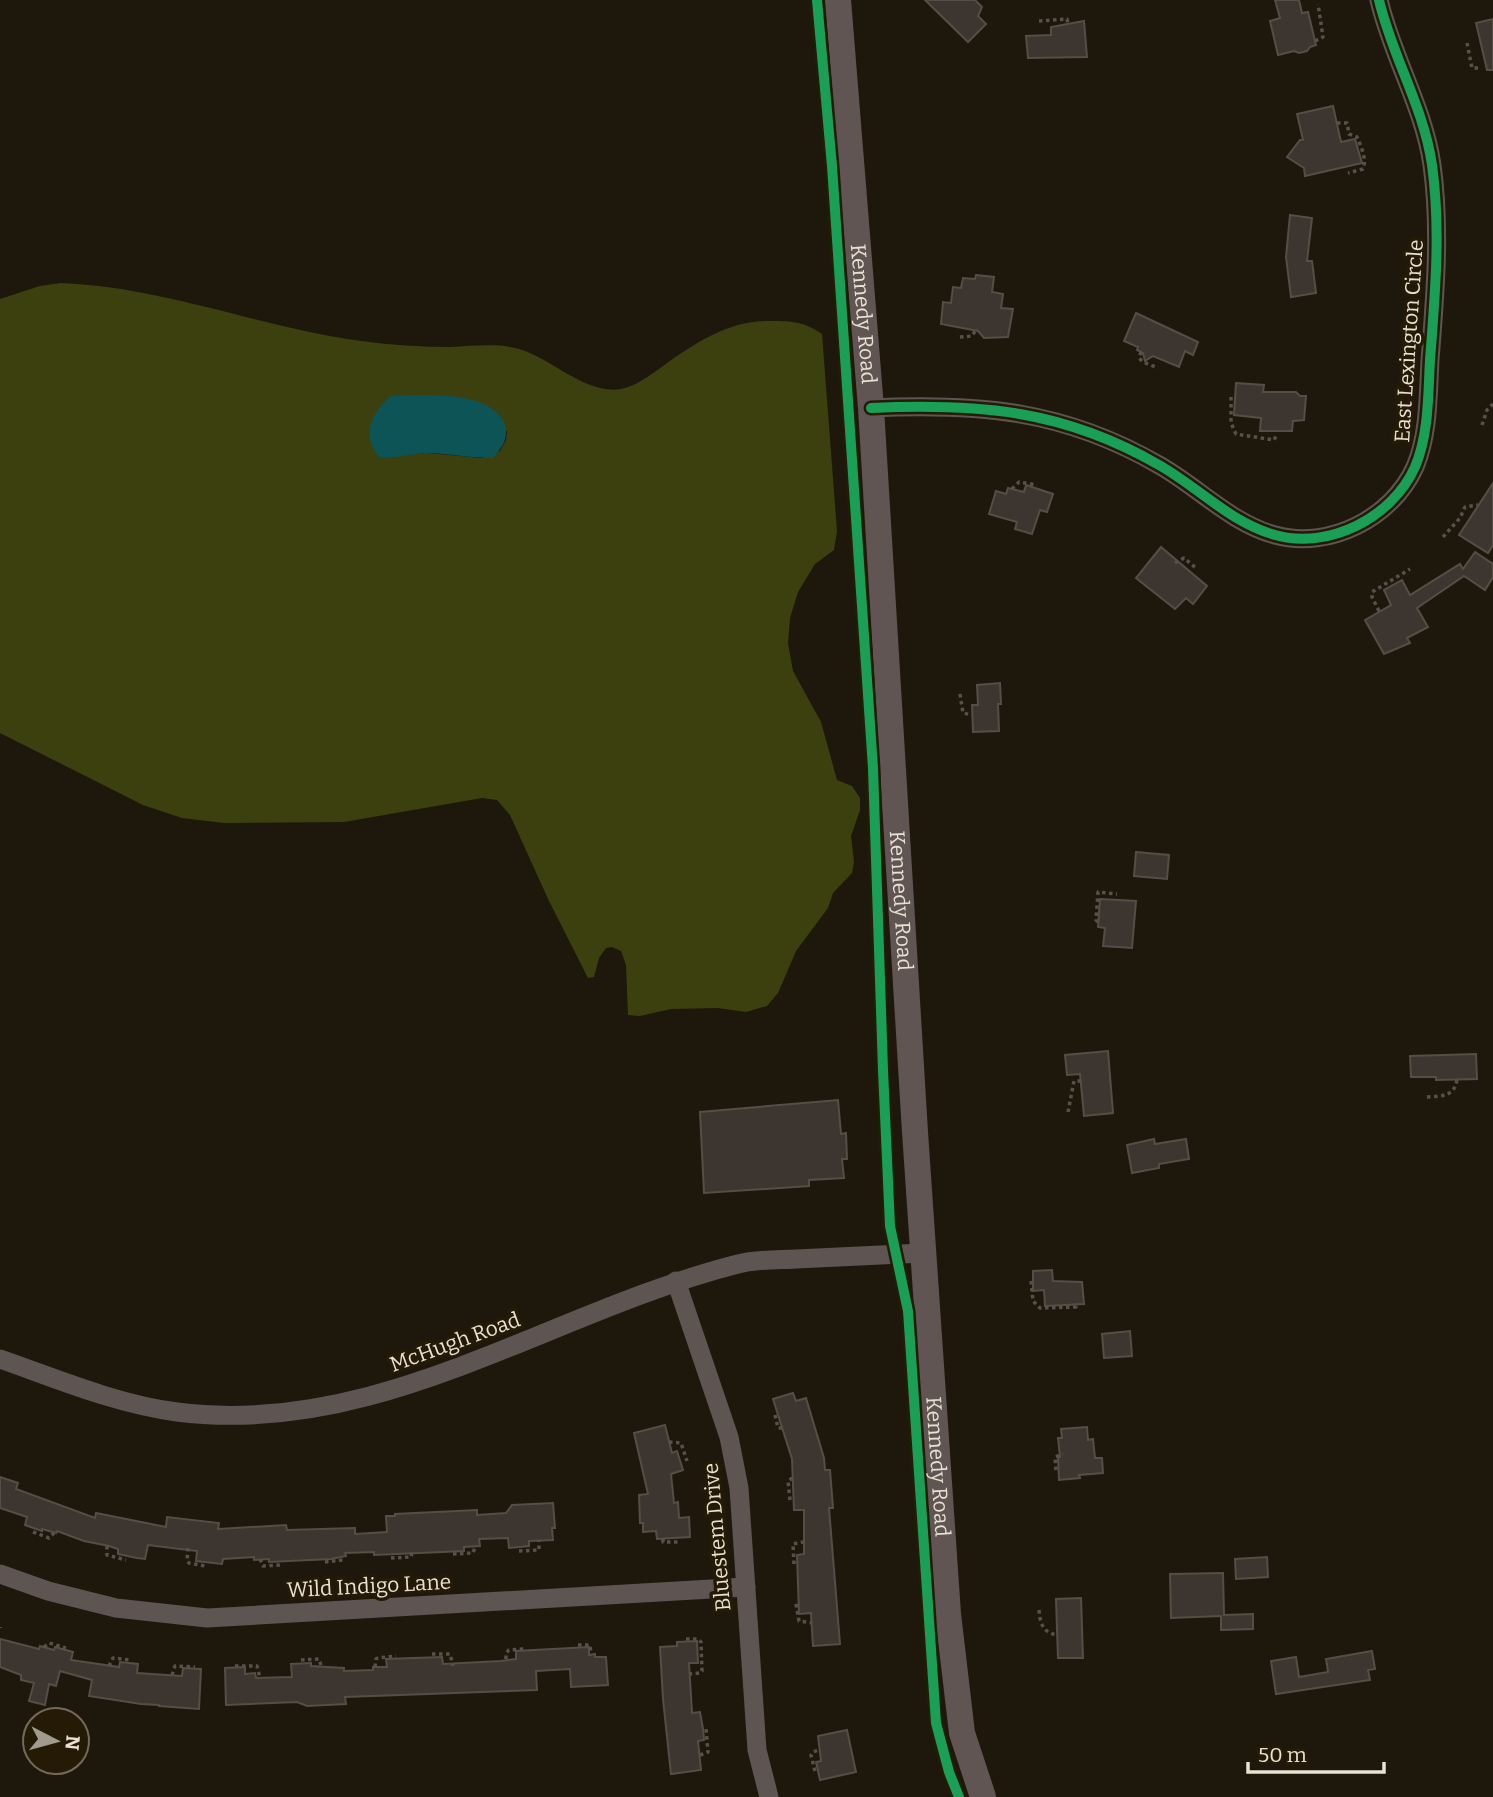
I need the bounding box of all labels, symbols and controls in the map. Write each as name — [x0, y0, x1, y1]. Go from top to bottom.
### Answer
street label: East Lexington Circle — [1389, 239, 1429, 443]
street label: Kennedy Road — [845, 243, 882, 385]
street label: Kennedy Road — [884, 830, 918, 972]
street label: McHugh Road — [386, 1306, 524, 1378]
street label: Kennedy Road — [920, 1396, 956, 1537]
street label: Bluestem Drive — [698, 1462, 736, 1612]
street label: Wild Indigo Lane — [286, 1569, 452, 1603]
north arrow — [21, 1706, 91, 1776]
scale bar — [1248, 1730, 1384, 1774]
text: N — [60, 1734, 85, 1752]
text: 50 m — [1258, 1742, 1307, 1768]

